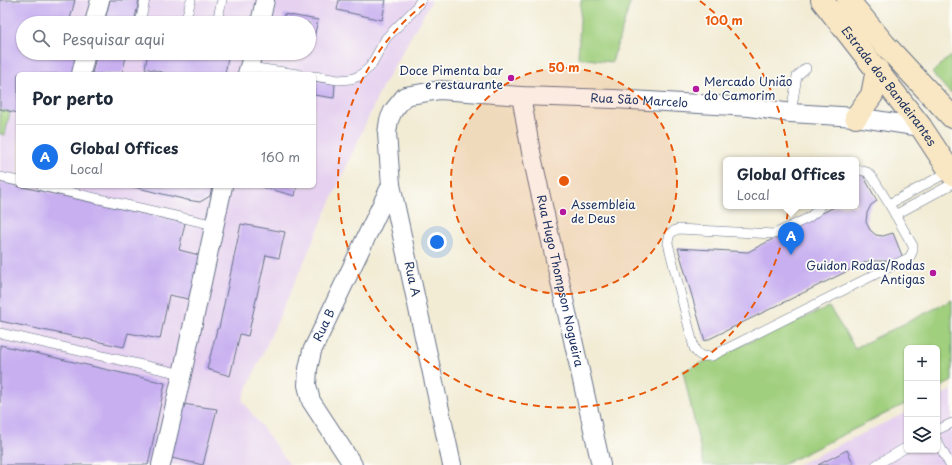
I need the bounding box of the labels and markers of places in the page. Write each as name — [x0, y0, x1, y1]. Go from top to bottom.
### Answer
place label: Doce Pimenta bar e restaurante — [399, 61, 504, 93]
place label: Mercado União do Camorim — [704, 72, 793, 104]
marker: Doce Pimenta bar e restaurante — [506, 73, 516, 83]
marker: Mercado União do Camorim — [691, 84, 701, 94]
centre of rings — [557, 174, 571, 188]
place label: Assembleia de Deus — [571, 195, 636, 227]
marker: Assembleia de Deus — [558, 207, 568, 217]
pin: A — [778, 222, 804, 255]
place label: Guidon Rodas/Rodas Antigas — [806, 256, 926, 288]
marker: Guidon Rodas/Rodas Antigas — [928, 268, 938, 278]

